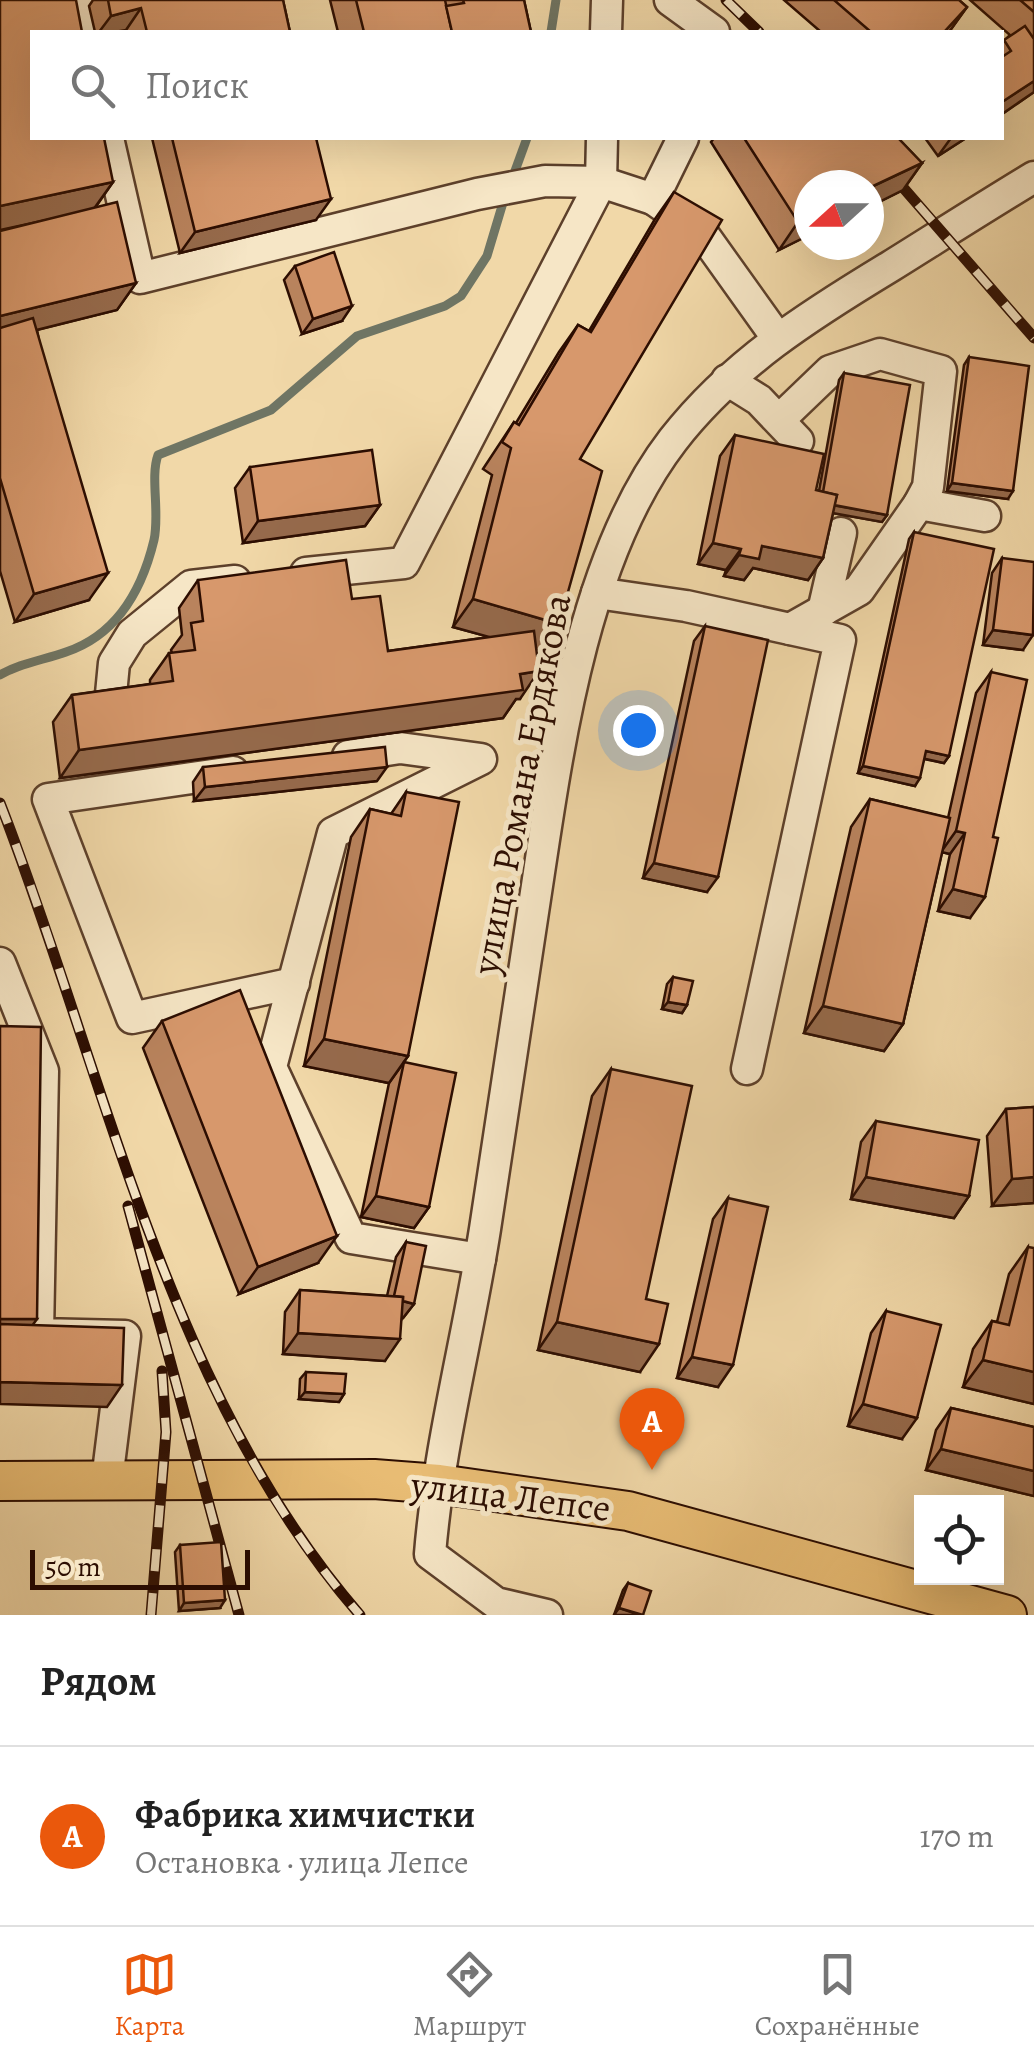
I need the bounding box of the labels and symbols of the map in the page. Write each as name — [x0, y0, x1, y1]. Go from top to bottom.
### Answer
north arrow — [794, 170, 884, 260]
street label: улица Романа Ердякова — [458, 589, 583, 980]
your location — [613, 705, 664, 756]
pin: A — [620, 1388, 684, 1470]
street label: улица Лепсе — [407, 1458, 614, 1534]
scale bar — [30, 1545, 250, 1590]

